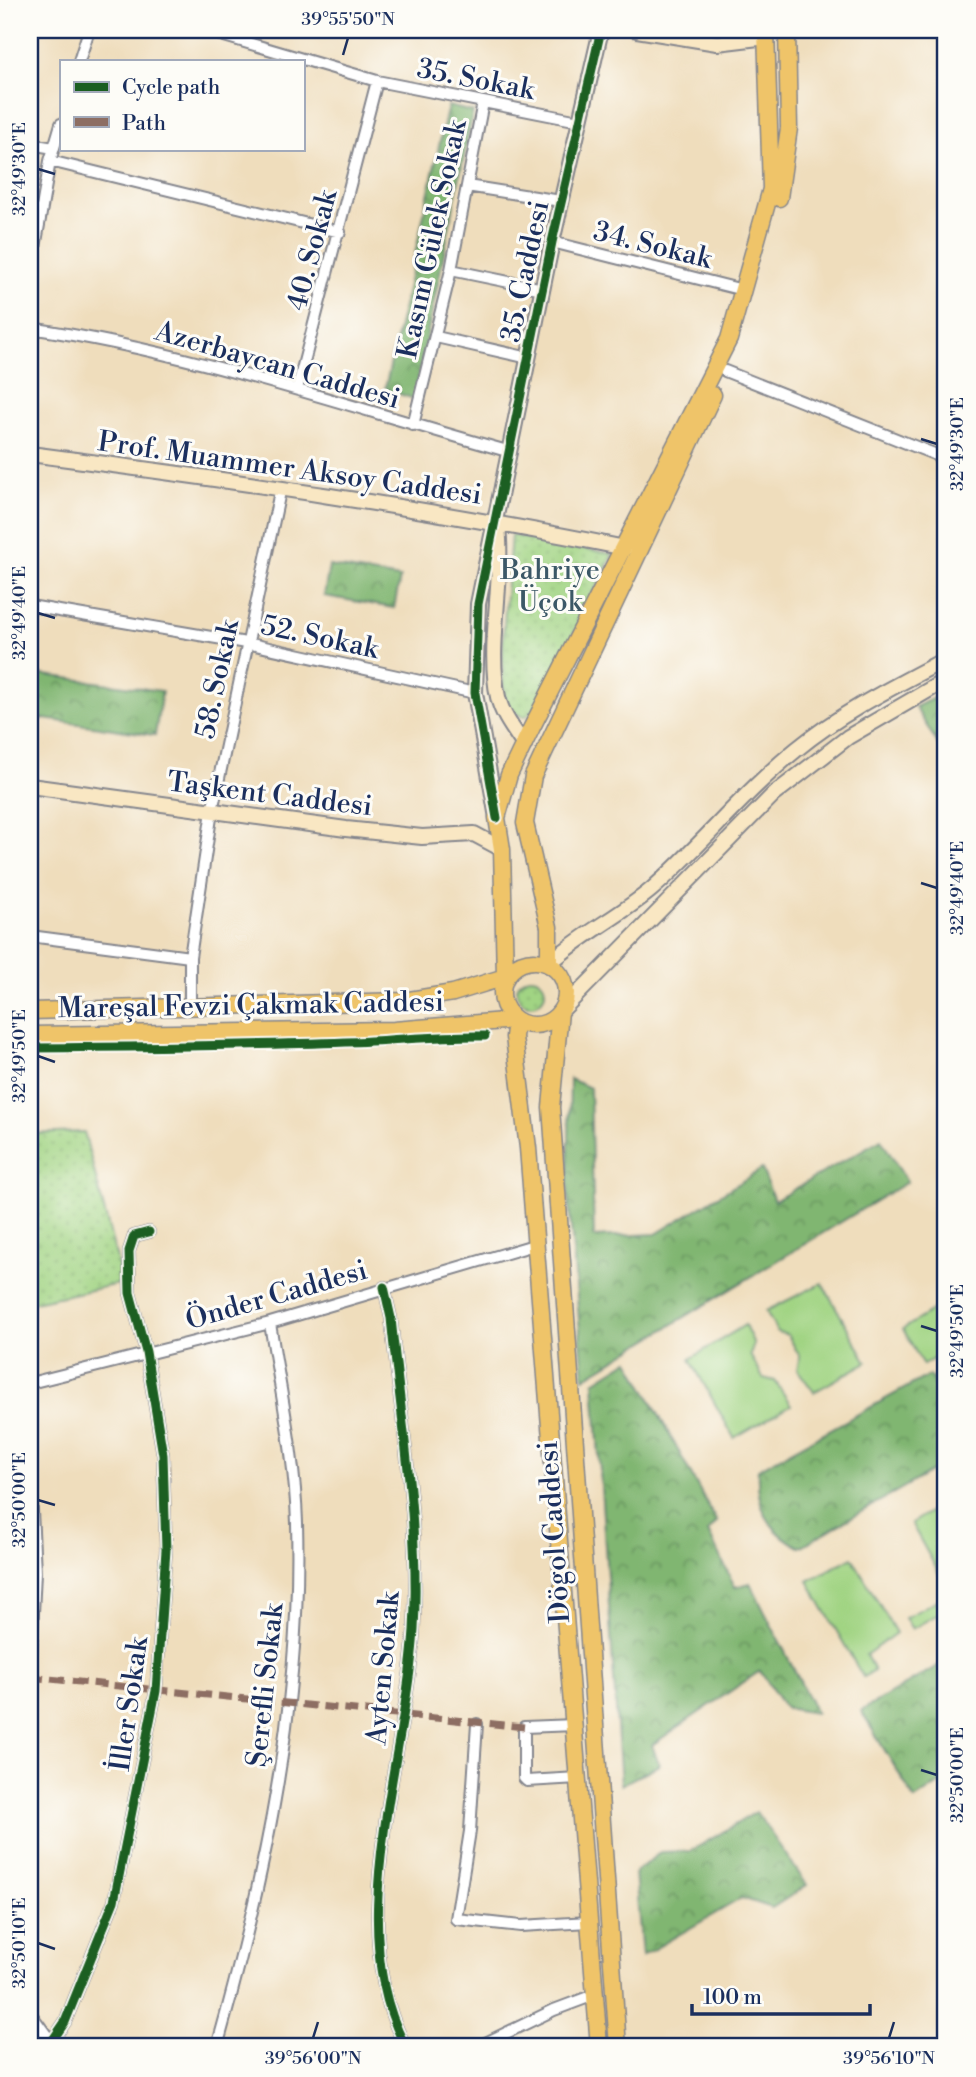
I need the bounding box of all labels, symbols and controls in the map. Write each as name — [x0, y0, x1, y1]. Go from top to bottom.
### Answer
text: 39°55'50"N — [301, 8, 395, 31]
street label: 35. Sokak — [414, 51, 539, 108]
legend — [60, 60, 304, 150]
text: Cycle path — [122, 75, 221, 101]
text: Path — [122, 111, 167, 137]
street label: Kasım Gülek Sokak — [390, 115, 475, 362]
text: 32°49'30"E — [8, 122, 31, 216]
street label: 40. Sokak — [280, 185, 346, 315]
street label: 35. Caddesi — [493, 197, 558, 345]
street label: 34. Sokak — [590, 214, 717, 277]
street label: Azerbaycan Caddesi — [150, 313, 404, 417]
text: 32°49'30"E — [946, 397, 969, 491]
street label: Prof. Muammer Aksoy Caddesi — [96, 424, 484, 513]
park label: Bahriye Üçok — [499, 553, 600, 620]
text: 32°49'40"E — [8, 566, 31, 660]
street label: 52. Sokak — [258, 608, 383, 667]
street label: 58. Sokak — [188, 615, 247, 742]
street label: Taşkent Caddesi — [165, 765, 374, 824]
text: 32°49'40"E — [946, 841, 969, 935]
street label: Mareşal Fevzi Çakmak Caddesi — [58, 985, 444, 1026]
text: 32°49'50"E — [8, 1009, 31, 1103]
street label: Önder Caddesi — [181, 1252, 371, 1338]
text: 32°49'50"E — [946, 1284, 969, 1378]
street label: Dögol Caddesi — [531, 1440, 578, 1624]
text: 32°50'00"E — [8, 1452, 31, 1548]
street label: Ayten Sokak — [359, 1589, 408, 1747]
street label: Şerefli Sokak — [240, 1600, 292, 1769]
street label: İller Sokak — [102, 1633, 156, 1774]
text: 32°50'00"E — [946, 1727, 969, 1823]
text: 32°50'10"E — [8, 1897, 31, 1989]
scale bar — [692, 1972, 871, 2016]
text: 100 m — [703, 1985, 762, 2011]
text: 39°56'00"N — [265, 2047, 362, 2070]
text: 39°56'10"N — [843, 2047, 936, 2070]

